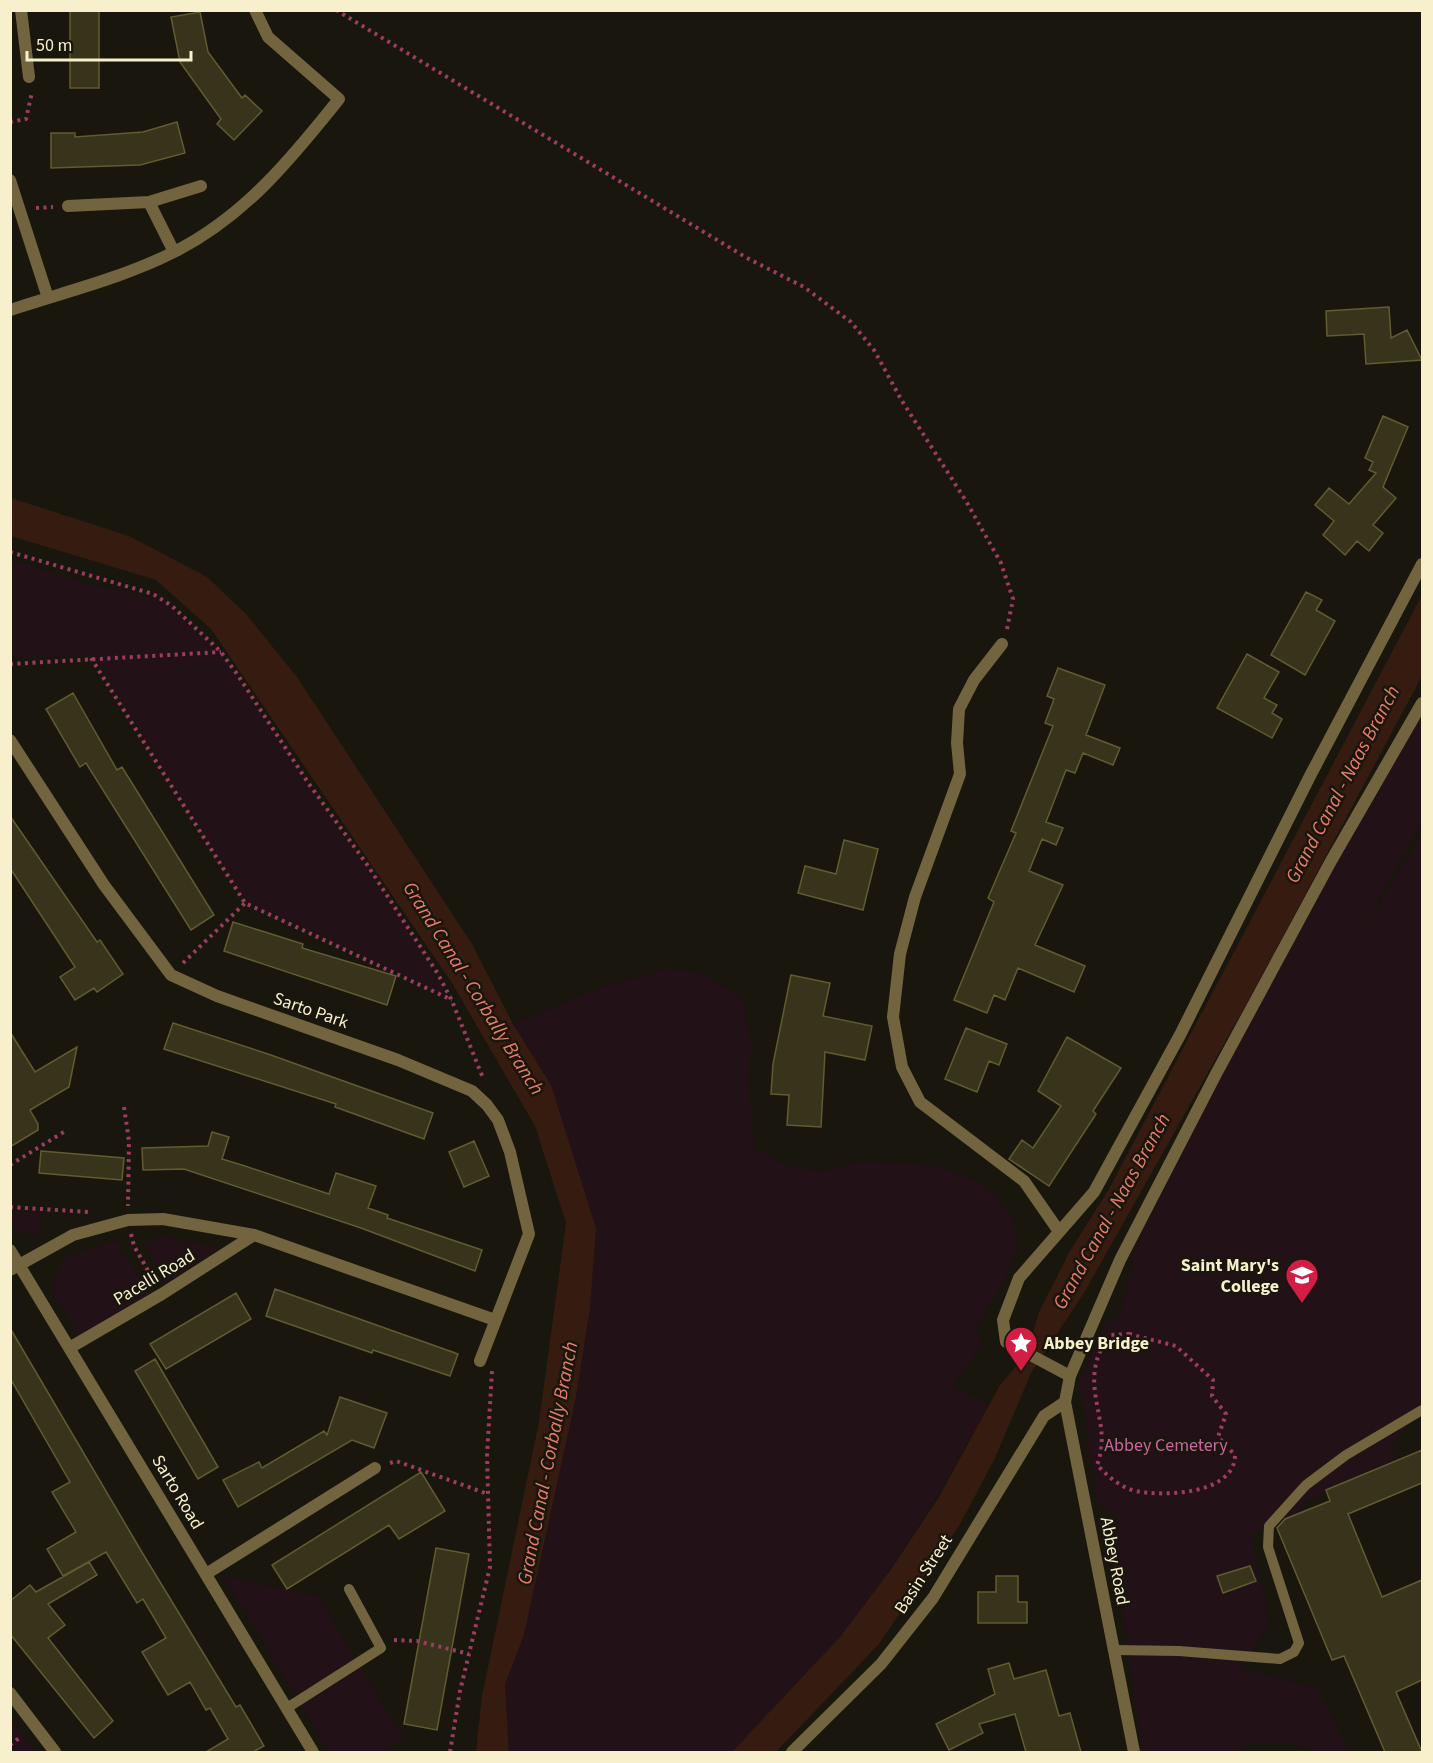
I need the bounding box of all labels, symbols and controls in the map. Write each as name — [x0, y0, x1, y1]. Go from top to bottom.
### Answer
scale bar — [27, 24, 190, 62]
text: 50 m — [36, 33, 72, 58]
water label: Grand Canal - Naas Branch — [1279, 681, 1407, 888]
water label: Grand Canal - Corbally Branch — [396, 876, 550, 1101]
street label: Sarto Park — [270, 986, 352, 1035]
water label: Grand Canal - Naas Branch — [1046, 1108, 1178, 1315]
street label: Pacelli Road — [109, 1243, 200, 1312]
place label: Saint Mary's College — [1181, 1253, 1279, 1299]
school or university icon: Saint Mary's College — [1284, 1257, 1320, 1304]
place icon: Abbey Bridge — [1003, 1325, 1039, 1372]
place label: Abbey Bridge — [1043, 1331, 1149, 1356]
water label: Grand Canal - Corbally Branch — [511, 1339, 585, 1587]
park label: Abbey Cemetery — [1104, 1433, 1228, 1458]
street label: Sarto Road — [146, 1450, 210, 1534]
street label: Abbey Road — [1094, 1515, 1135, 1607]
street label: Basin Street — [888, 1530, 958, 1619]

